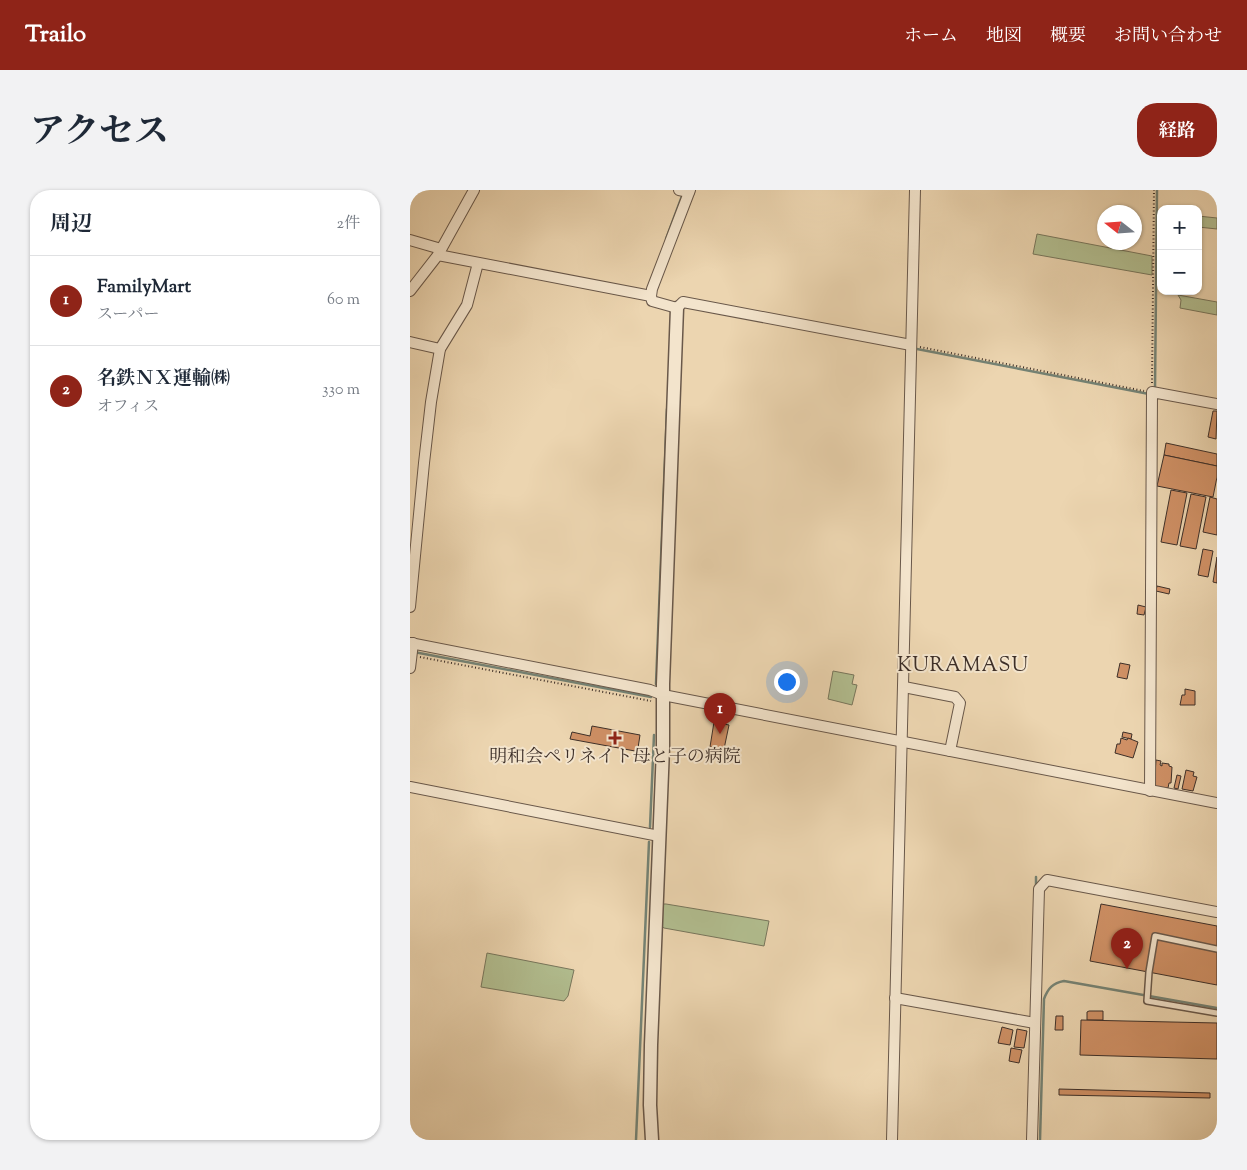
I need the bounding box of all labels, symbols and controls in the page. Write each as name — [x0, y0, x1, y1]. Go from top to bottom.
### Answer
text: Trailo — [25, 18, 86, 52]
text: ホーム — [904, 24, 958, 50]
text: 地図 — [986, 24, 1022, 50]
text: 概要 — [1050, 24, 1086, 50]
text: お問い合わせ — [1114, 24, 1222, 50]
button: 経路 — [1137, 103, 1217, 157]
text: アクセス — [30, 108, 169, 159]
north arrow — [1097, 205, 1142, 250]
map controls — [1157, 205, 1202, 295]
button: + — [1157, 205, 1202, 250]
text: 周辺 — [50, 210, 92, 240]
text: 2件 — [337, 213, 360, 236]
button: − — [1157, 250, 1202, 295]
text: FamilyMart — [97, 274, 191, 301]
text: 1 — [63, 289, 69, 312]
text: 60 m — [327, 289, 360, 312]
text: スーパー — [97, 304, 159, 327]
text: 名鉄ＮＸ運輸㈱ — [97, 366, 230, 393]
text: 2 — [62, 379, 70, 402]
text: 330 m — [322, 379, 360, 402]
text: オフィス — [97, 396, 159, 419]
district label: KURAMASU — [897, 652, 1029, 681]
your location — [774, 669, 800, 695]
pin: 1 — [704, 693, 736, 734]
marker: 明和会ペリネイト母と子の病院 — [608, 731, 622, 745]
place label: 明和会ペリネイト母と子の病院 — [489, 745, 741, 771]
pin: 2 — [1111, 928, 1143, 969]

